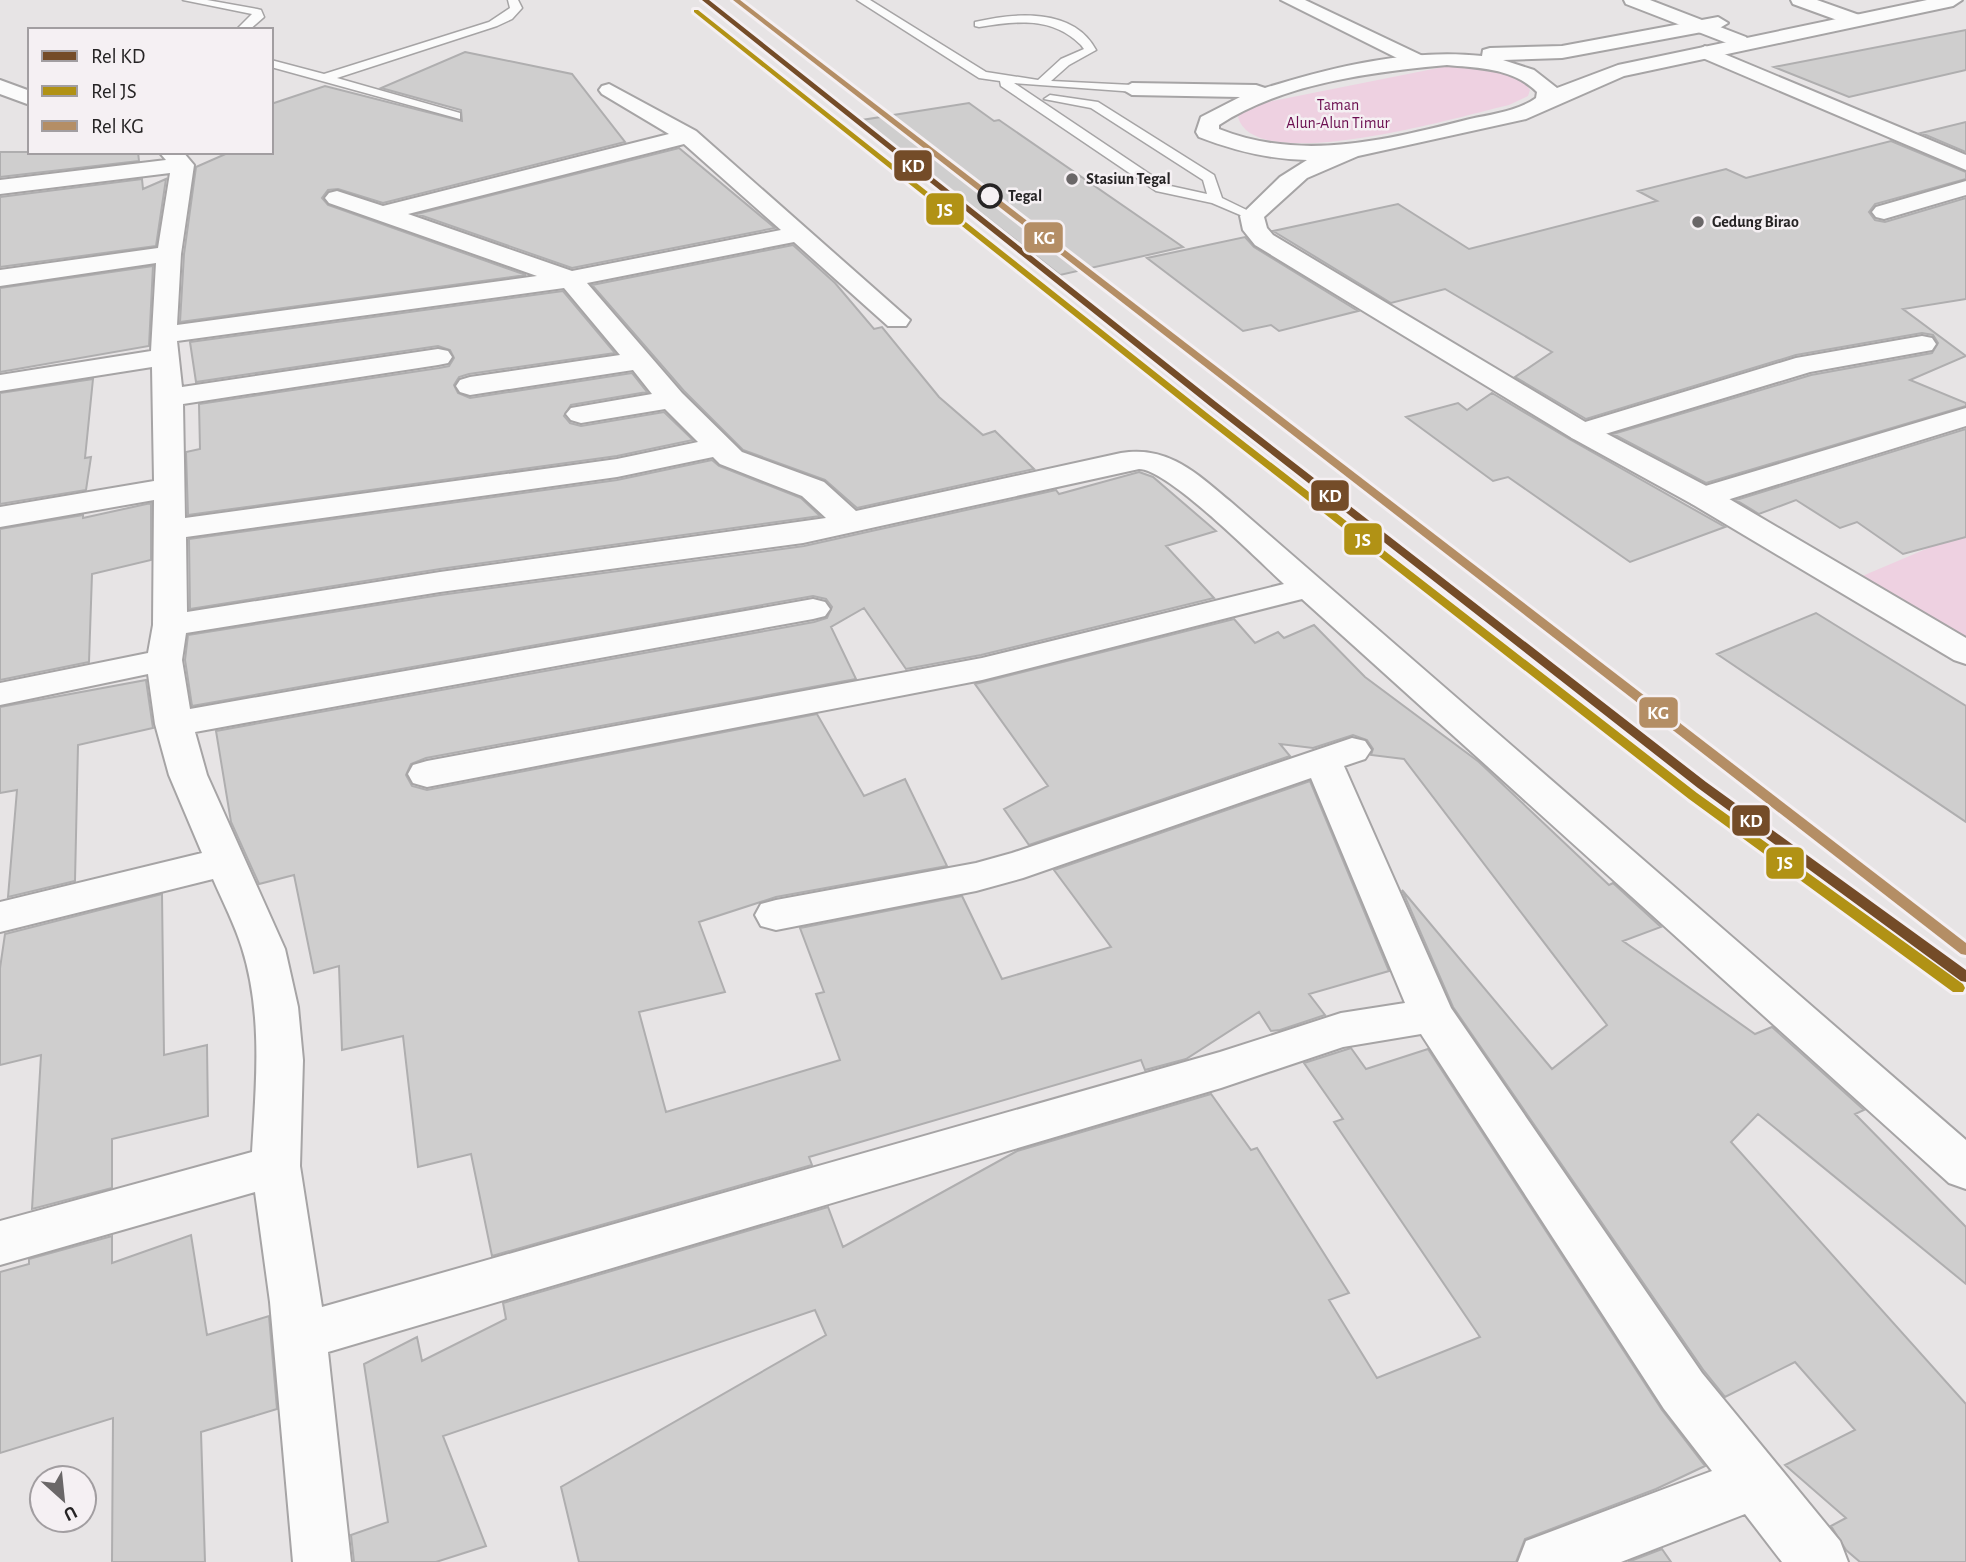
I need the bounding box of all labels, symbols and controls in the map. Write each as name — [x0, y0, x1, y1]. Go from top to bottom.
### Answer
legend — [28, 28, 273, 154]
text: Rel KD — [91, 46, 145, 67]
text: Rel JS — [91, 81, 137, 102]
park label: Taman Alun-Alun Timur — [1286, 97, 1390, 131]
text: Rel KG — [91, 116, 144, 137]
line badge: KD — [893, 149, 933, 182]
text: KD — [901, 157, 925, 176]
marker: Stasiun Tegal — [1064, 171, 1080, 187]
place label: Stasiun Tegal — [1086, 171, 1171, 187]
marker: Tegal — [978, 184, 1002, 208]
place label: Tegal — [1008, 188, 1042, 204]
line badge: JS — [925, 192, 965, 226]
text: JS — [937, 201, 953, 220]
marker: Gedung Birao — [1690, 214, 1706, 230]
place label: Gedung Birao — [1712, 214, 1799, 230]
line badge: KG — [1023, 221, 1064, 254]
text: KG — [1033, 229, 1055, 248]
line badge: KD — [1310, 479, 1350, 512]
text: KD — [1318, 487, 1342, 506]
line badge: JS — [1343, 522, 1383, 556]
text: JS — [1355, 531, 1371, 550]
line badge: KG — [1638, 696, 1679, 729]
text: KG — [1647, 704, 1669, 723]
line badge: KD — [1731, 804, 1771, 837]
text: KD — [1739, 812, 1763, 831]
line badge: JS — [1765, 846, 1805, 880]
text: JS — [1777, 854, 1793, 873]
north arrow — [28, 1464, 98, 1534]
text: U — [60, 1502, 80, 1524]

